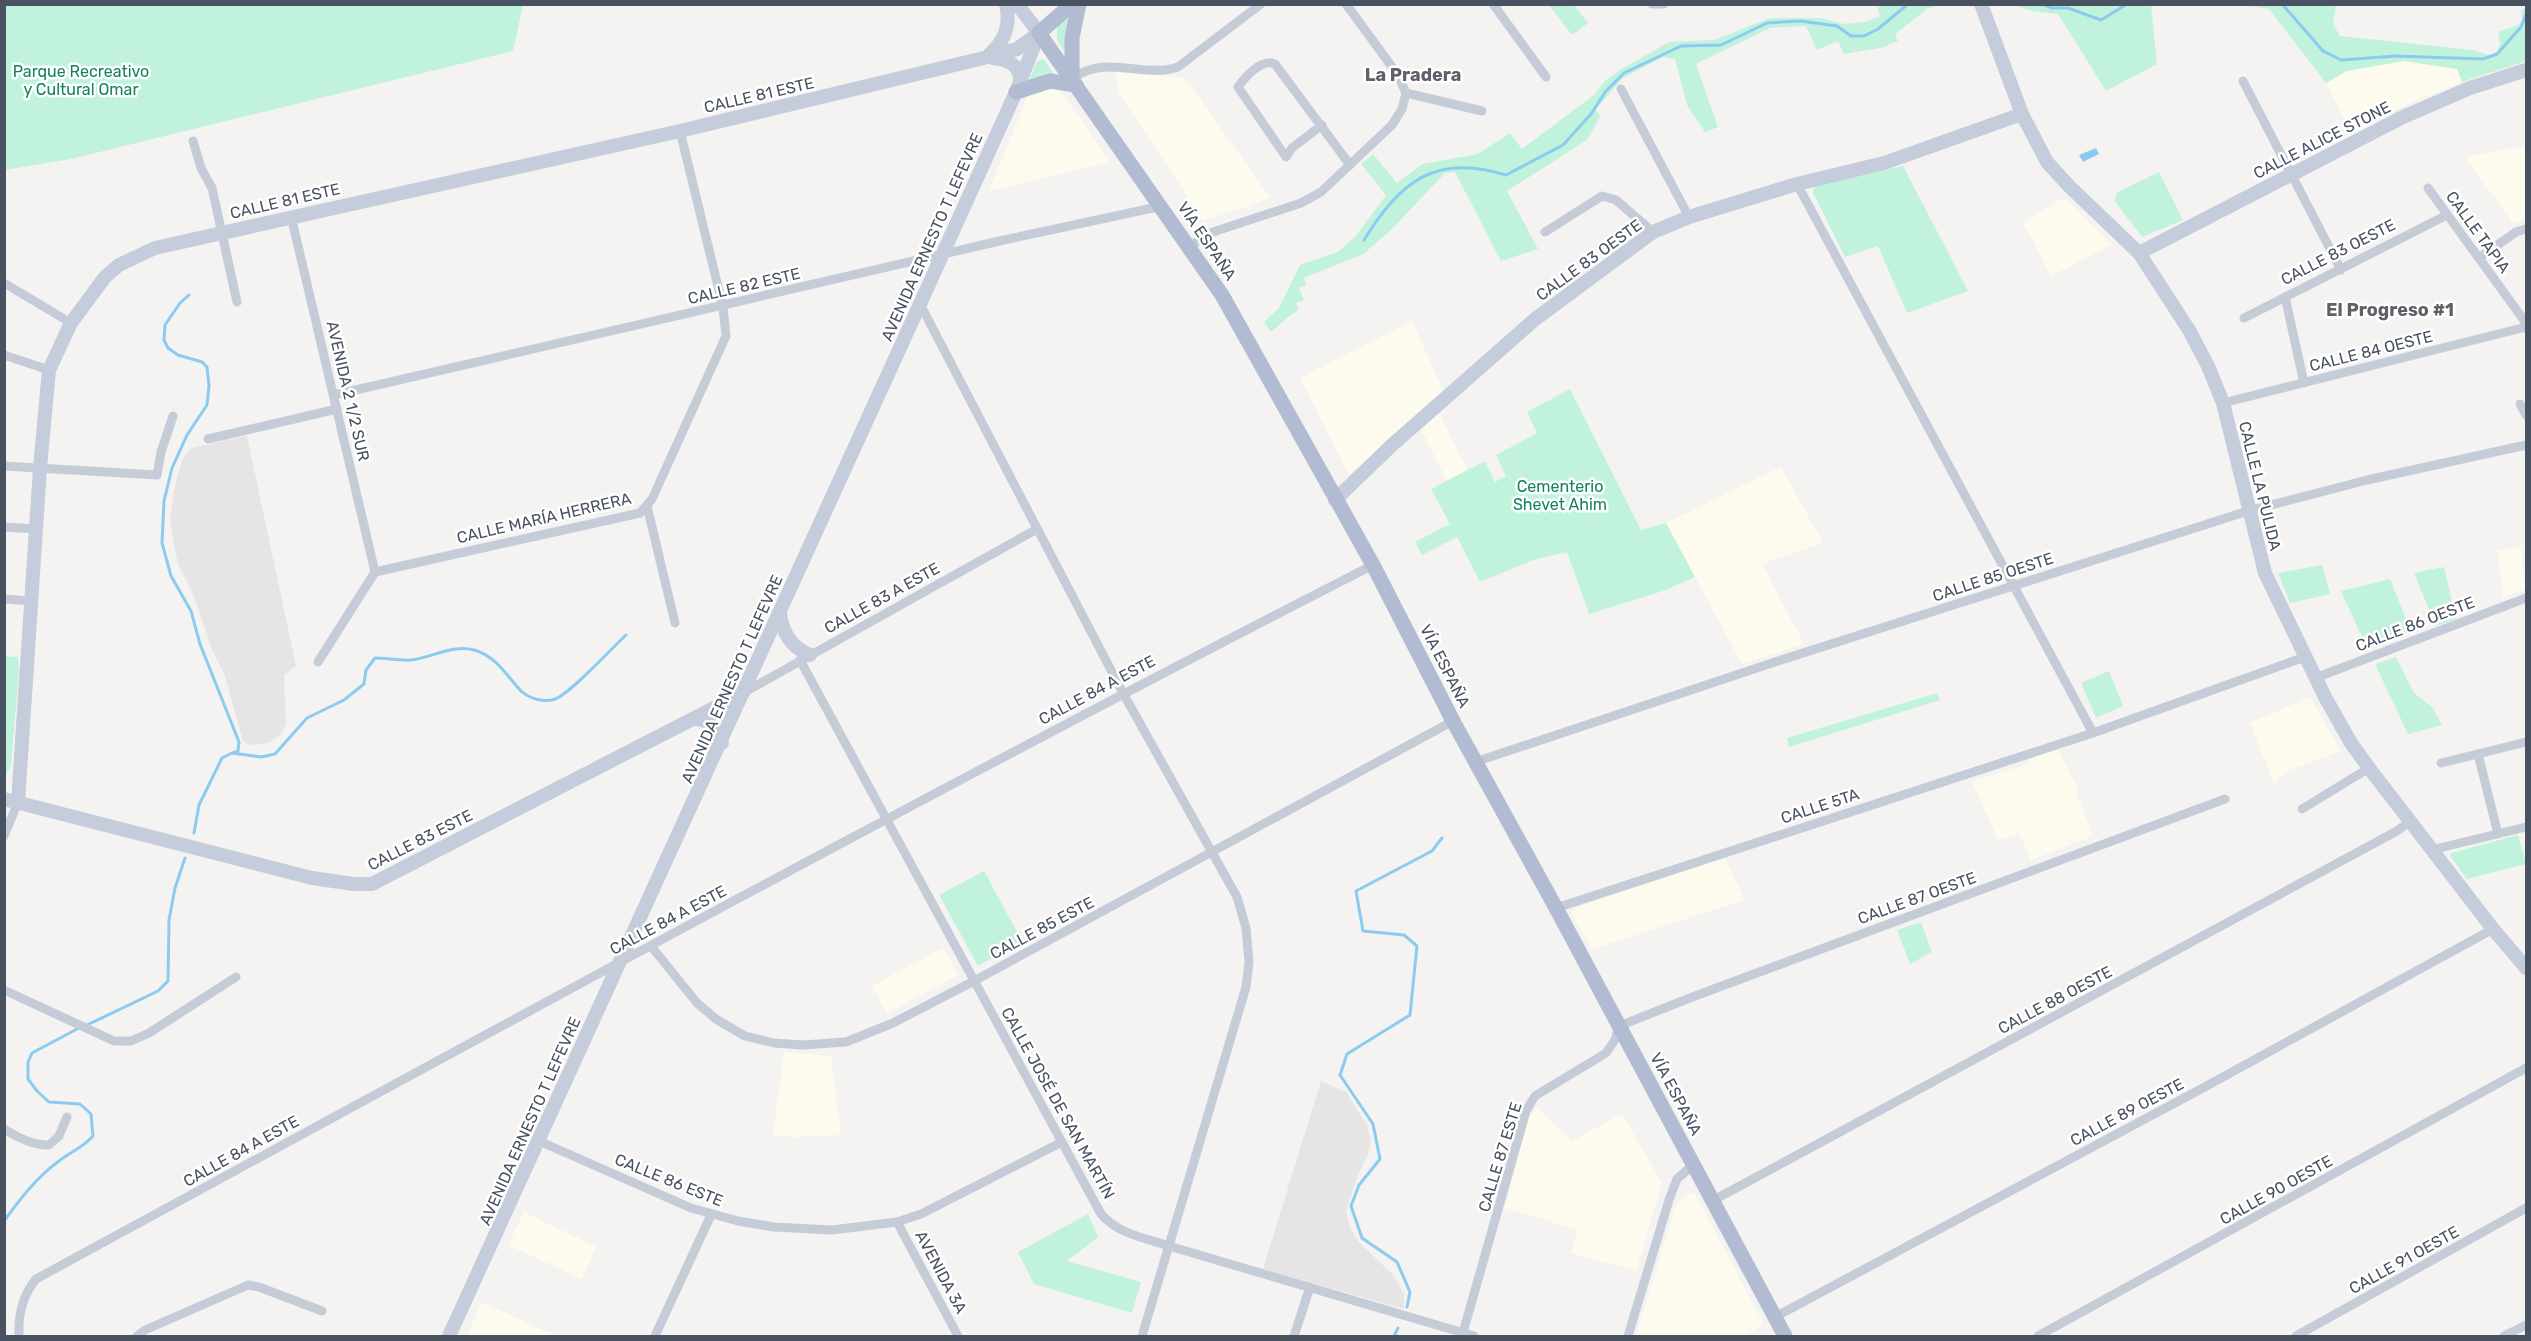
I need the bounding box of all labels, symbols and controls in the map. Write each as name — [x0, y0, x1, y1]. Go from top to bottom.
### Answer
park label: Parque Recreativo y Cultural Omar — [13, 62, 149, 99]
district label: La Pradera — [1365, 64, 1461, 86]
street label: CALLE 81 ESTE — [702, 73, 816, 117]
street label: CALLE ALICE STONE — [2250, 97, 2394, 183]
street label: AVENIDA ERNESTO T LEFEVRE — [877, 130, 987, 344]
street label: CALLE 81 ESTE — [228, 179, 342, 223]
street label: CALLE TAPIA — [2442, 187, 2514, 277]
street label: VÍA ESPAÑA — [1174, 198, 1240, 284]
street label: CALLE 83 OESTE — [1532, 215, 1646, 305]
street label: CALLE 83 OESTE — [2278, 215, 2398, 289]
street label: CALLE 82 ESTE — [686, 264, 802, 308]
district label: El Progreso #1 — [2326, 299, 2454, 321]
street label: AVENIDA 2 1/2 SUR — [323, 319, 373, 463]
street label: CALLE 84 OESTE — [2307, 327, 2435, 375]
street label: CALLE LA PULIDA — [2235, 419, 2285, 553]
park label: Cementerio Shevet Ahim — [1513, 477, 1607, 514]
street label: CALLE MARÍA HERRERA — [455, 489, 633, 547]
street label: CALLE 85 OESTE — [1930, 549, 2056, 605]
street label: CALLE 83 A ESTE — [821, 558, 943, 638]
street label: AVENIDA ERNESTO T LEFEVRE — [677, 572, 787, 786]
street label: CALLE 86 OESTE — [2353, 593, 2477, 655]
street label: VÍA ESPAÑA — [1416, 621, 1474, 711]
street label: CALLE 84 A ESTE — [1035, 651, 1159, 729]
street label: CALLE 5TA — [1778, 784, 1862, 828]
street label: CALLE 83 ESTE — [364, 805, 476, 875]
street label: CALLE 87 OESTE — [1855, 868, 1979, 928]
street label: CALLE 84 A ESTE — [606, 881, 730, 959]
street label: CALLE 85 ESTE — [987, 893, 1097, 963]
street label: CALLE 88 OESTE — [1995, 962, 2115, 1038]
street label: CALLE JOSÉ DE SAN MARTÍN — [997, 1004, 1119, 1202]
street label: AVENIDA ERNESTO T LEFEVRE — [475, 1014, 585, 1228]
street label: VÍA ESPAÑA — [1646, 1049, 1706, 1139]
street label: CALLE 89 OESTE — [2067, 1074, 2187, 1150]
street label: CALLE 87 ESTE — [1474, 1100, 1526, 1214]
street label: CALLE 84 A ESTE — [180, 1111, 302, 1191]
street label: CALLE 86 ESTE — [612, 1150, 726, 1210]
street label: CALLE 90 OESTE — [2216, 1151, 2336, 1229]
street label: CALLE 91 OESTE — [2346, 1222, 2462, 1298]
street label: AVENIDA 3A — [911, 1227, 971, 1317]

